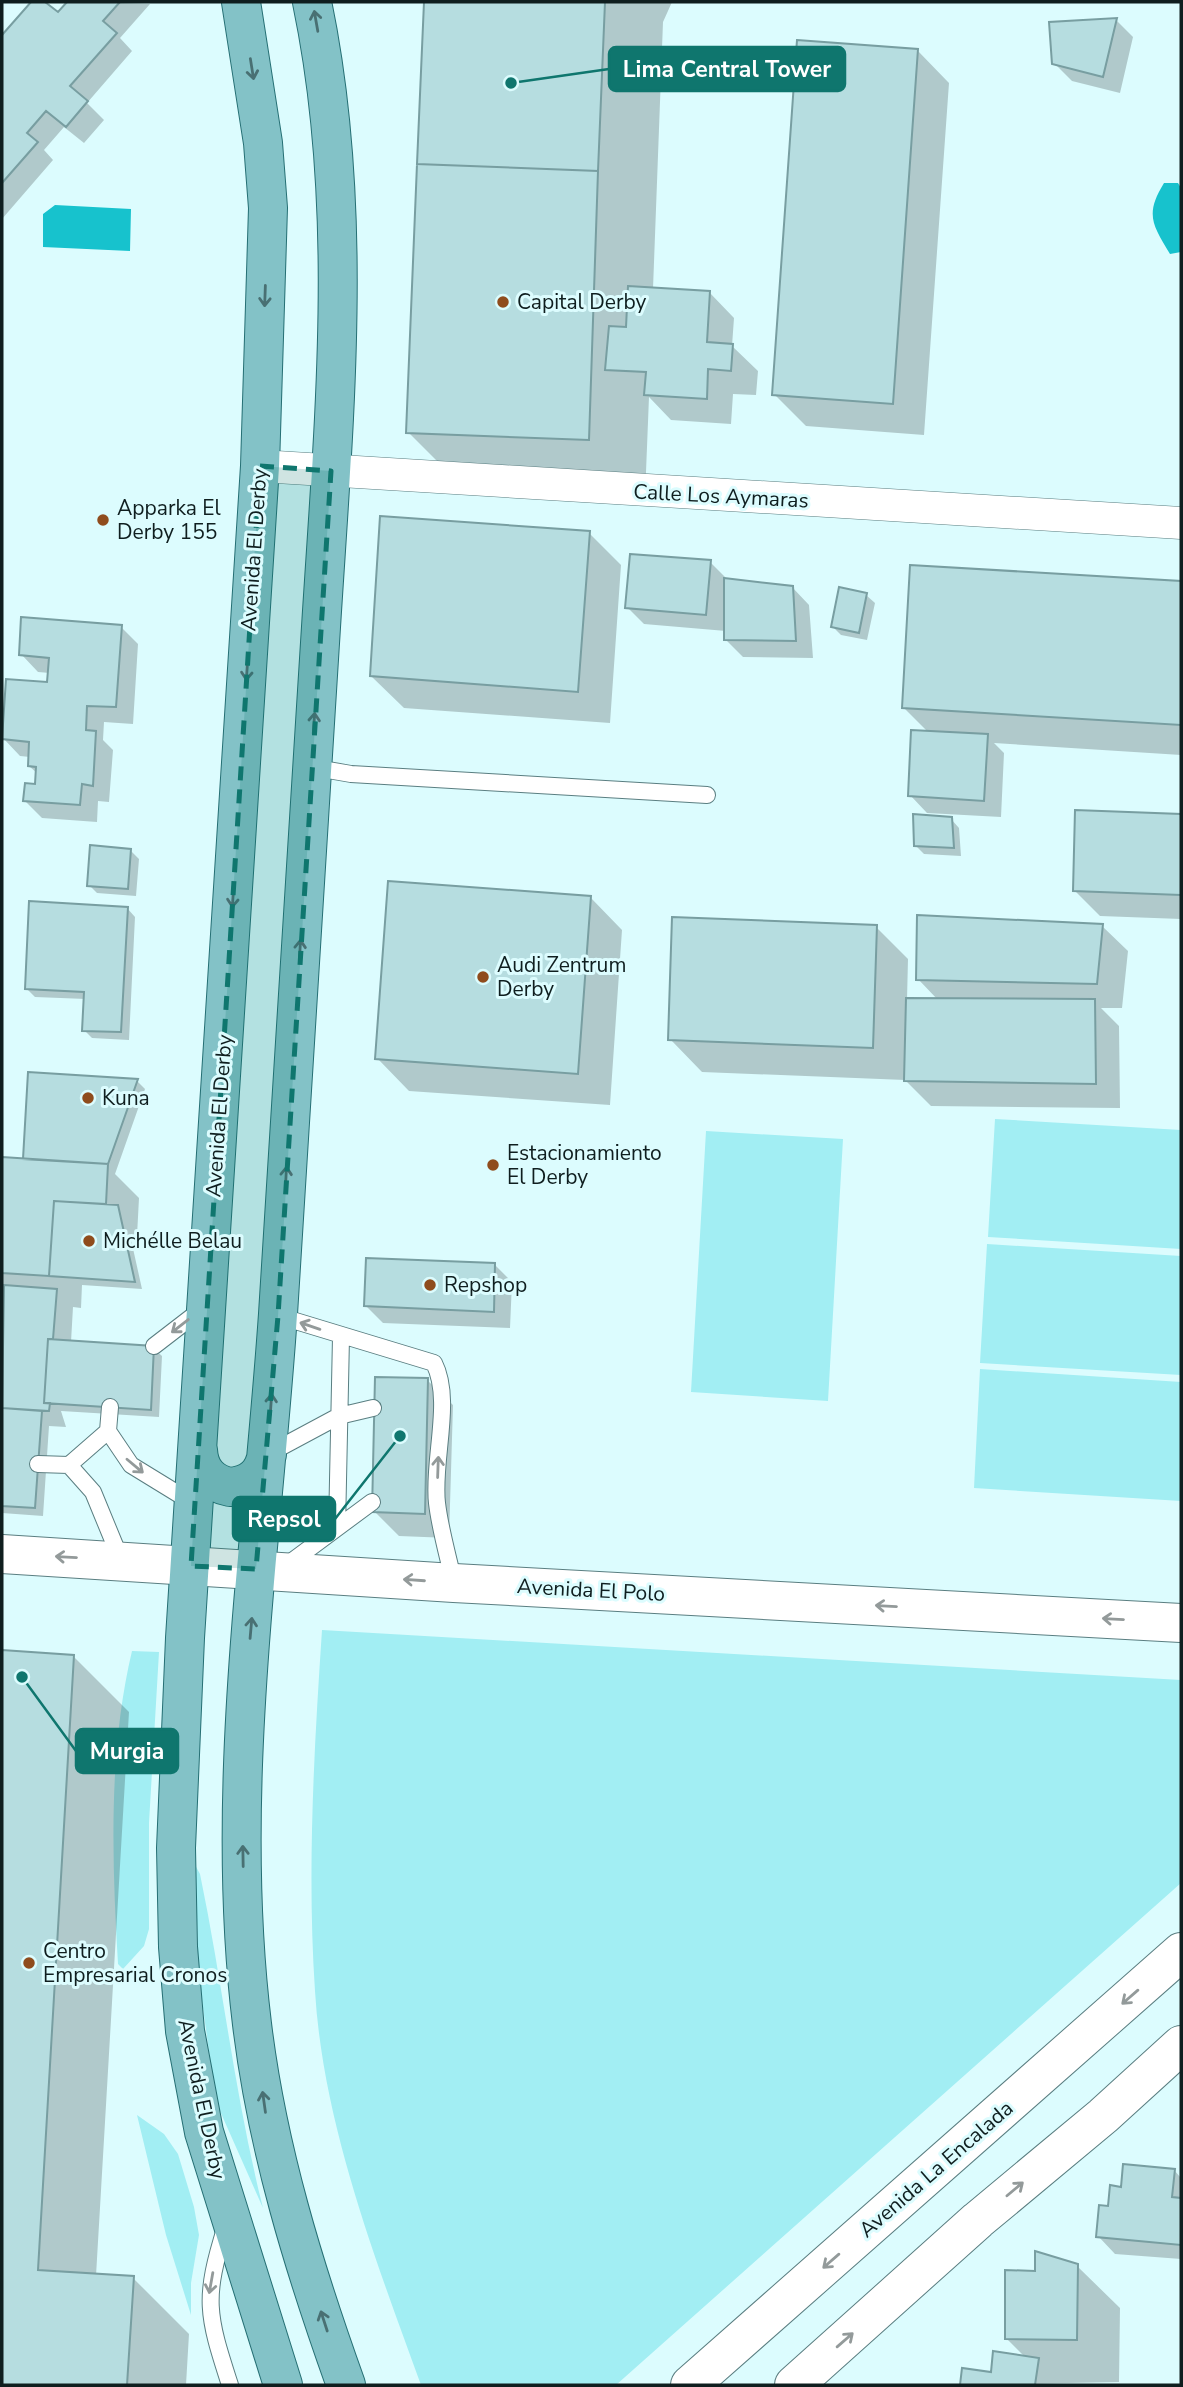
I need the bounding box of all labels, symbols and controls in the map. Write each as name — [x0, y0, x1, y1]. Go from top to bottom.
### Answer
one-way arrow — [309, 10, 322, 33]
callout: Lima Central Tower — [609, 47, 845, 91]
text: Lima Central Tower — [623, 54, 831, 85]
one-way arrow — [246, 57, 259, 80]
one-way arrow — [258, 284, 272, 307]
place label: Capital Derby — [517, 288, 646, 316]
marker: Capital Derby — [495, 294, 511, 310]
street label: Avenida El Derby — [234, 467, 274, 632]
street label: Calle Los Aymaras — [633, 477, 809, 515]
place label: Apparka El Derby 155 — [117, 494, 222, 546]
marker: Apparka El Derby 155 — [95, 512, 111, 528]
one-way arrow — [240, 658, 253, 681]
one-way arrow — [308, 712, 321, 734]
one-way arrow — [226, 885, 239, 908]
one-way arrow — [294, 938, 307, 961]
place label: Audi Zentrum Derby — [497, 951, 626, 1003]
marker: Audi Zentrum Derby — [475, 969, 491, 985]
street label: Avenida El Derby — [199, 1033, 239, 1198]
place label: Kuna — [102, 1084, 150, 1112]
marker: Kuna — [80, 1090, 96, 1106]
place label: Estacionamiento El Derby — [507, 1139, 662, 1191]
marker: Estacionamiento El Derby — [485, 1157, 501, 1173]
one-way arrow — [280, 1165, 293, 1188]
place label: Michélle Belau — [103, 1227, 242, 1255]
marker: Michélle Belau — [81, 1233, 97, 1249]
place label: Repshop — [444, 1271, 527, 1299]
marker: Repshop — [422, 1277, 438, 1293]
one-way arrow — [172, 1318, 190, 1333]
one-way arrow — [299, 1319, 321, 1332]
one-way arrow — [265, 1393, 278, 1415]
one-way arrow — [432, 1456, 445, 1479]
one-way arrow — [126, 1458, 144, 1474]
callout: Repsol — [233, 1497, 335, 1541]
text: Repsol — [247, 1504, 321, 1535]
one-way arrow — [55, 1550, 78, 1563]
street label: Avenida El Polo — [516, 1572, 666, 1608]
one-way arrow — [403, 1573, 426, 1586]
one-way arrow — [875, 1600, 898, 1613]
one-way arrow — [1102, 1612, 1125, 1625]
one-way arrow — [245, 1618, 258, 1640]
callout: Murgia — [76, 1729, 178, 1773]
text: Murgia — [90, 1736, 164, 1767]
one-way arrow — [237, 1844, 250, 1867]
place label: Centro Empresarial Cronos — [43, 1937, 227, 1989]
marker: Centro Empresarial Cronos — [21, 1955, 37, 1971]
one-way arrow — [1122, 1989, 1139, 2006]
street label: Avenida El Derby — [171, 2016, 233, 2182]
one-way arrow — [257, 2091, 270, 2113]
street label: Avenida La Encalada — [853, 2094, 1019, 2244]
one-way arrow — [1006, 2181, 1024, 2197]
one-way arrow — [822, 2253, 840, 2269]
one-way arrow — [204, 2271, 217, 2294]
one-way arrow — [316, 2310, 329, 2332]
one-way arrow — [836, 2333, 854, 2349]

